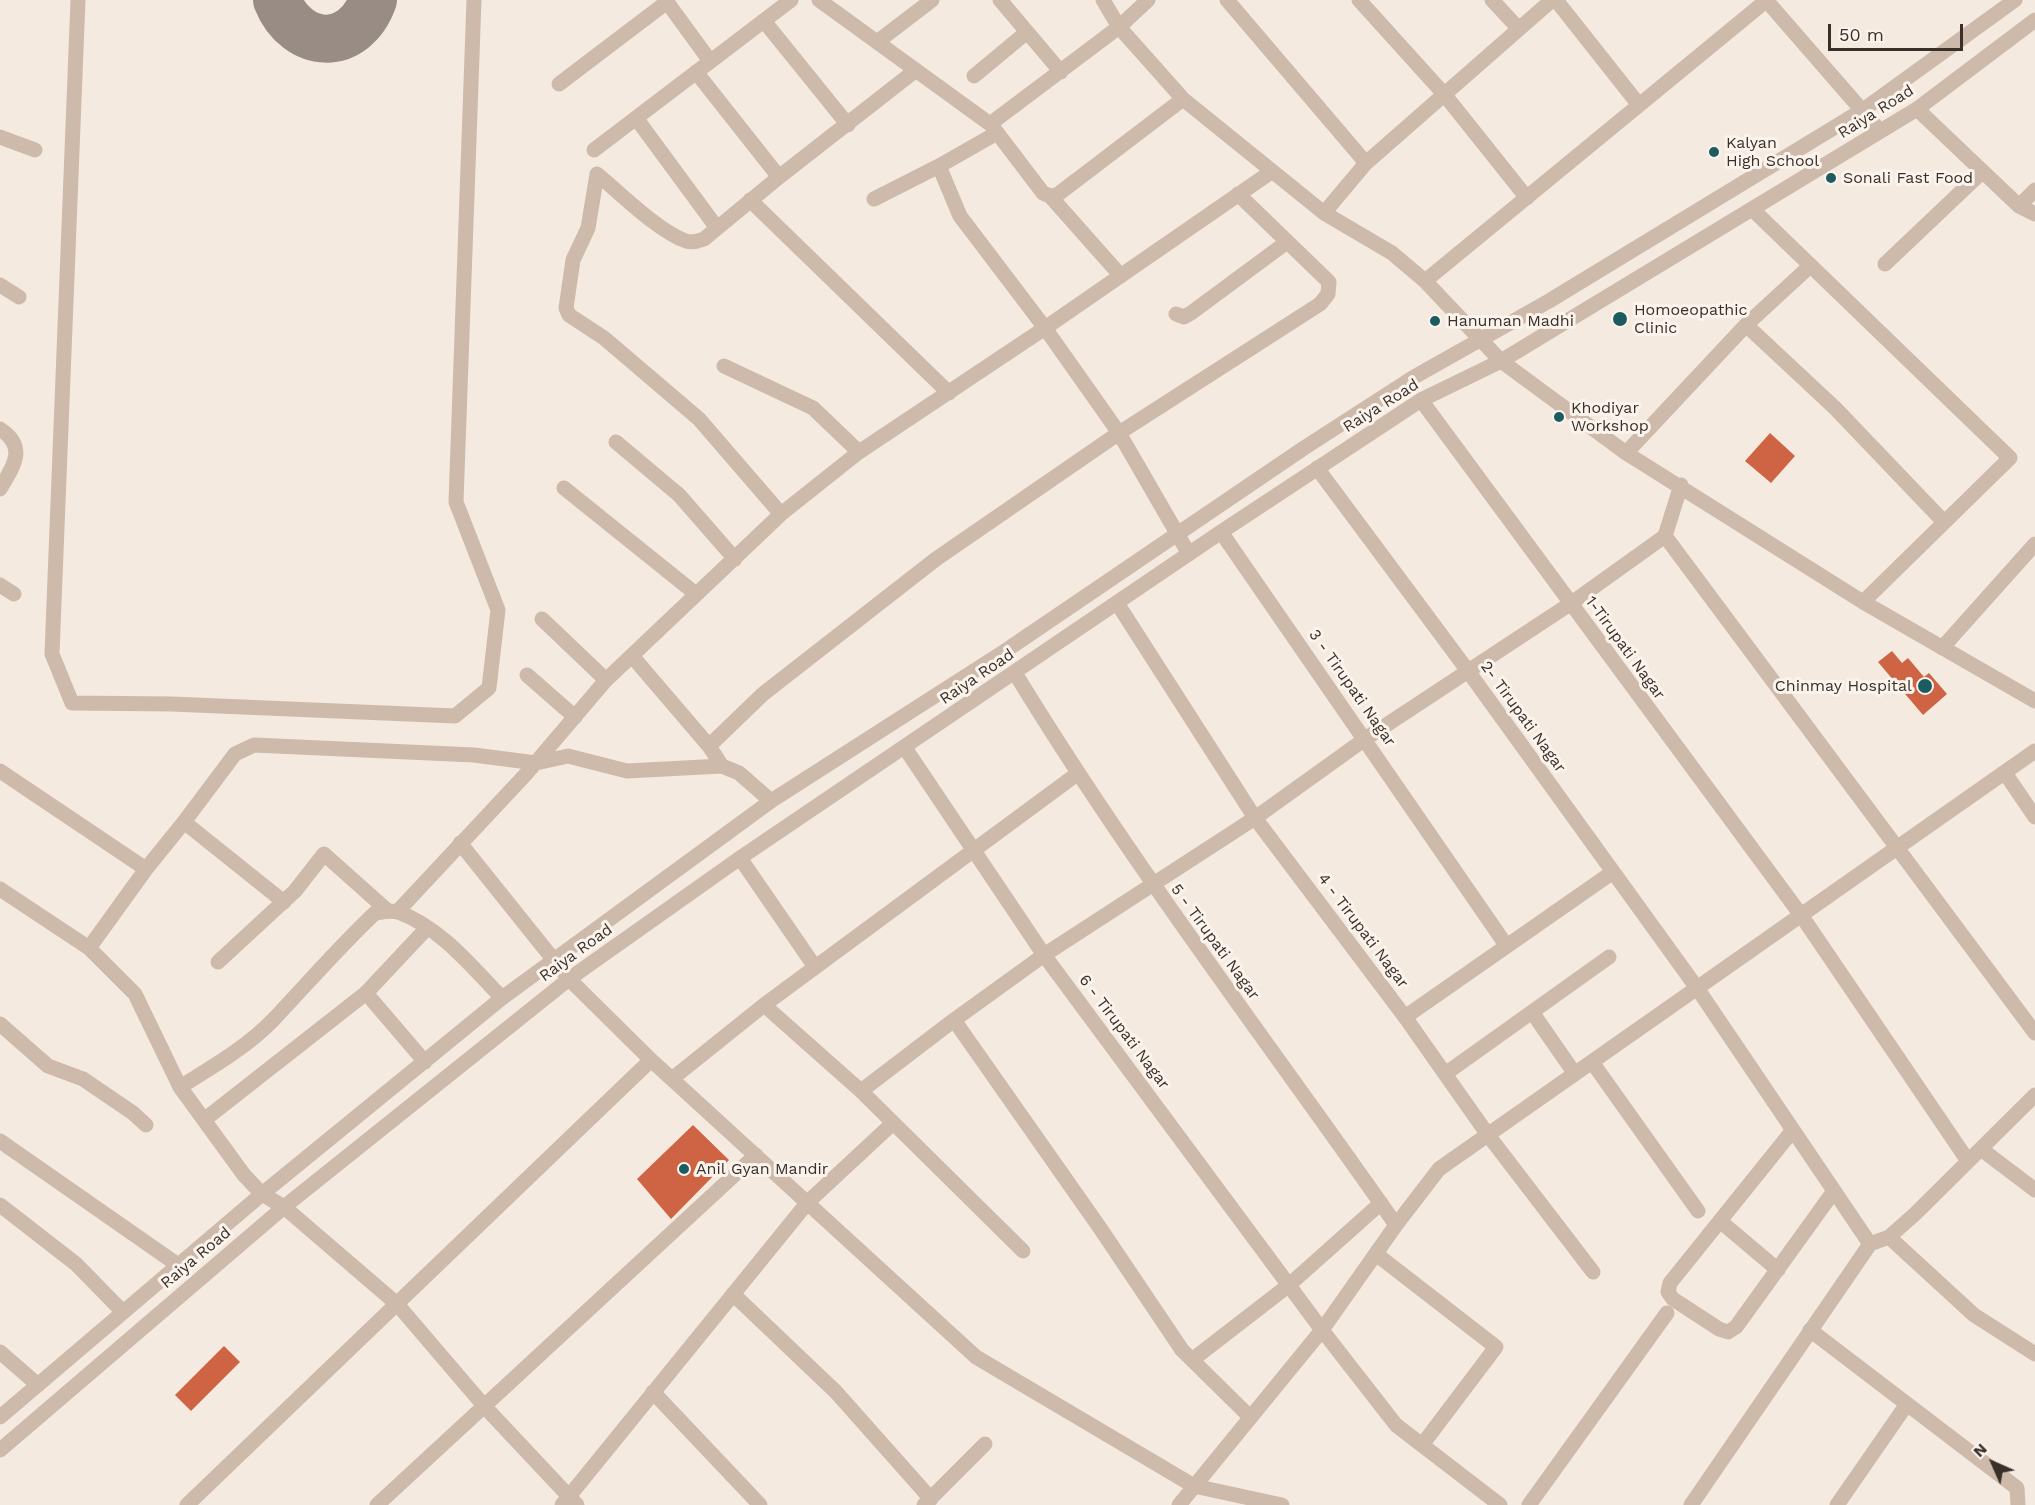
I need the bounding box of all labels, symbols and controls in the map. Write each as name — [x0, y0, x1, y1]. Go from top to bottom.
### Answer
scale bar — [1831, 12, 1966, 50]
text: 50 m — [1839, 24, 1884, 45]
street label: Raiya Road — [1835, 81, 1917, 143]
place label: Kalyan High School — [1726, 133, 1819, 171]
marker: Kalyan High School — [1707, 145, 1721, 159]
place label: Sonali Fast Food — [1843, 168, 1973, 188]
marker: Sonali Fast Food — [1824, 171, 1838, 185]
place label: Homoeopathic Clinic — [1634, 300, 1747, 338]
marker: Homoeopathic Clinic — [1611, 310, 1629, 328]
place label: Hanuman Madhi — [1447, 311, 1574, 331]
marker: Hanuman Madhi — [1428, 314, 1442, 328]
street label: Raiya Road — [1340, 375, 1422, 437]
place label: Khodiyar Workshop — [1571, 398, 1649, 436]
marker: Khodiyar Workshop — [1552, 410, 1566, 424]
street label: 1-Tirupati Nagar — [1581, 593, 1669, 703]
street label: 3 - Tirupati Nagar — [1304, 626, 1400, 750]
street label: Raiya Road — [936, 645, 1018, 709]
street label: 2- Tirupati Nagar — [1476, 658, 1570, 776]
place label: Chinmay Hospital — [1775, 676, 1912, 696]
marker: Chinmay Hospital — [1916, 677, 1934, 695]
street label: 4 - Tirupati Nagar — [1314, 870, 1412, 992]
street label: 5 - Tirupati Nagar — [1167, 880, 1263, 1004]
street label: Raiya Road — [536, 920, 616, 986]
street label: 6 - Tirupati Nagar — [1075, 971, 1173, 1093]
place label: Anil Gyan Mandir — [696, 1159, 828, 1179]
marker: Anil Gyan Mandir — [677, 1162, 691, 1176]
street label: Raiya Road — [157, 1223, 235, 1293]
north arrow — [1963, 1433, 2023, 1493]
text: N — [1969, 1439, 1991, 1461]

